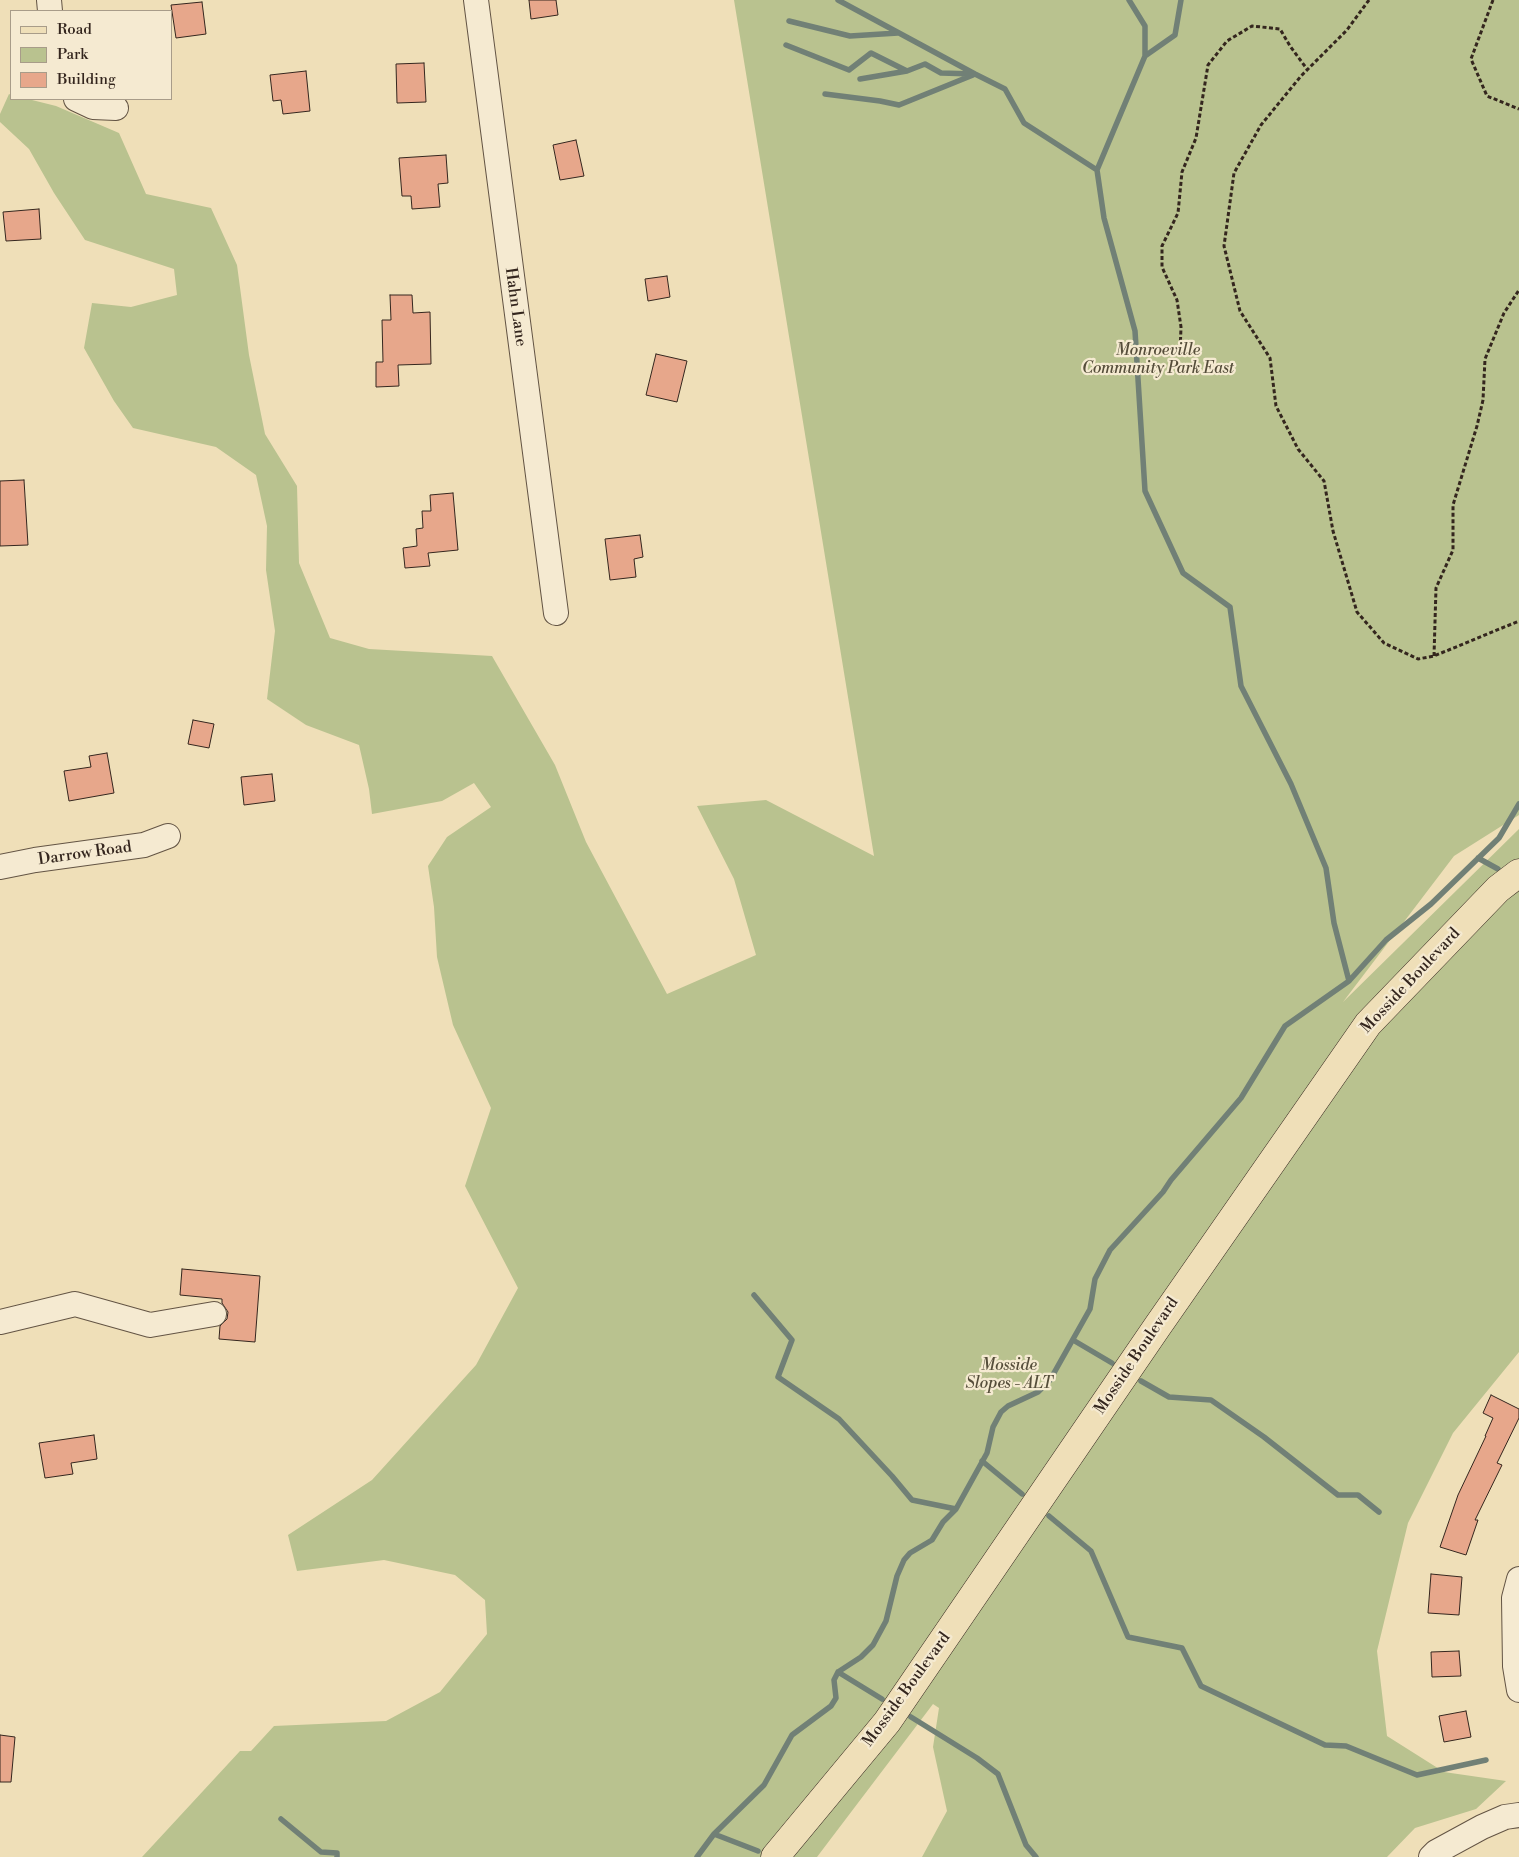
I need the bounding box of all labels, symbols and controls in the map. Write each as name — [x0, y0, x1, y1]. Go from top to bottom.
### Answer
legend — [10, 10, 172, 100]
text: Road — [57, 20, 92, 39]
text: Park — [57, 45, 88, 64]
text: Building — [57, 70, 116, 89]
street label: Hahn Lane — [500, 266, 530, 348]
park label: Monroeville Community Park East — [1082, 341, 1234, 379]
street label: Darrow Road — [37, 838, 133, 870]
street label: Mosside Boulevard — [1357, 924, 1465, 1038]
street label: Mosside Boulevard — [1091, 1294, 1183, 1418]
park label: Mosside Slopes - ALT — [965, 1356, 1053, 1394]
street label: Mosside Boulevard — [859, 1629, 955, 1751]

